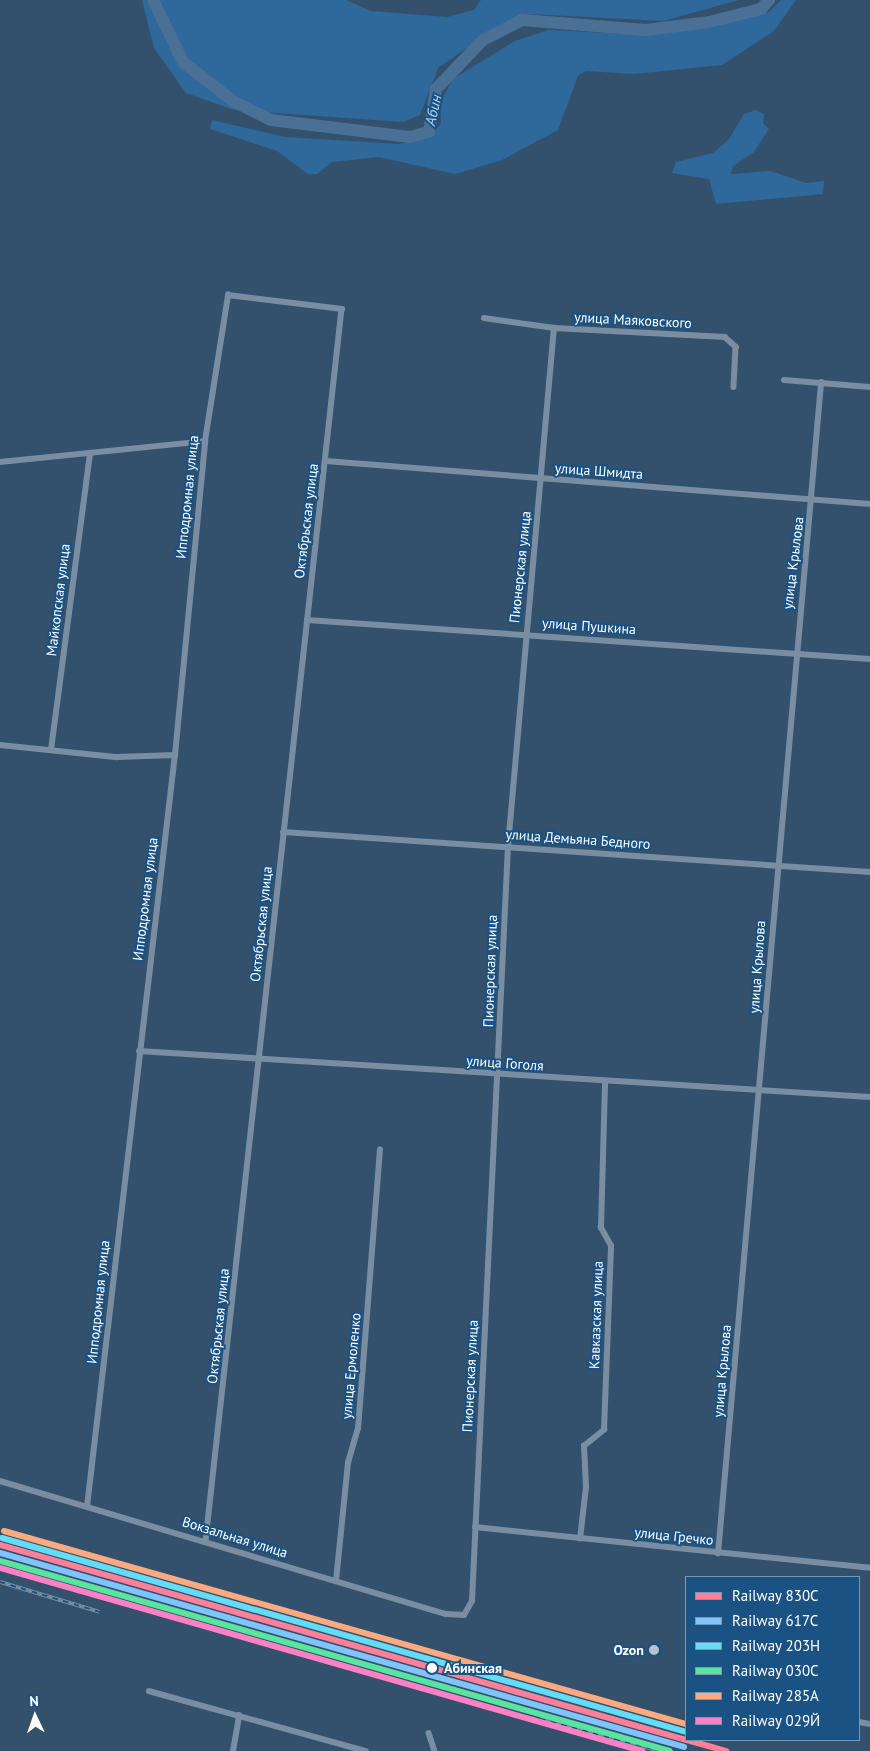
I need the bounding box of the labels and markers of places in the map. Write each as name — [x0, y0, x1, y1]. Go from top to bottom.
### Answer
place label: Ozon — [613, 1642, 644, 1658]
marker: Ozon — [648, 1644, 660, 1656]
marker: Абинская — [424, 1660, 440, 1676]
place label: Абинская — [444, 1660, 502, 1676]

